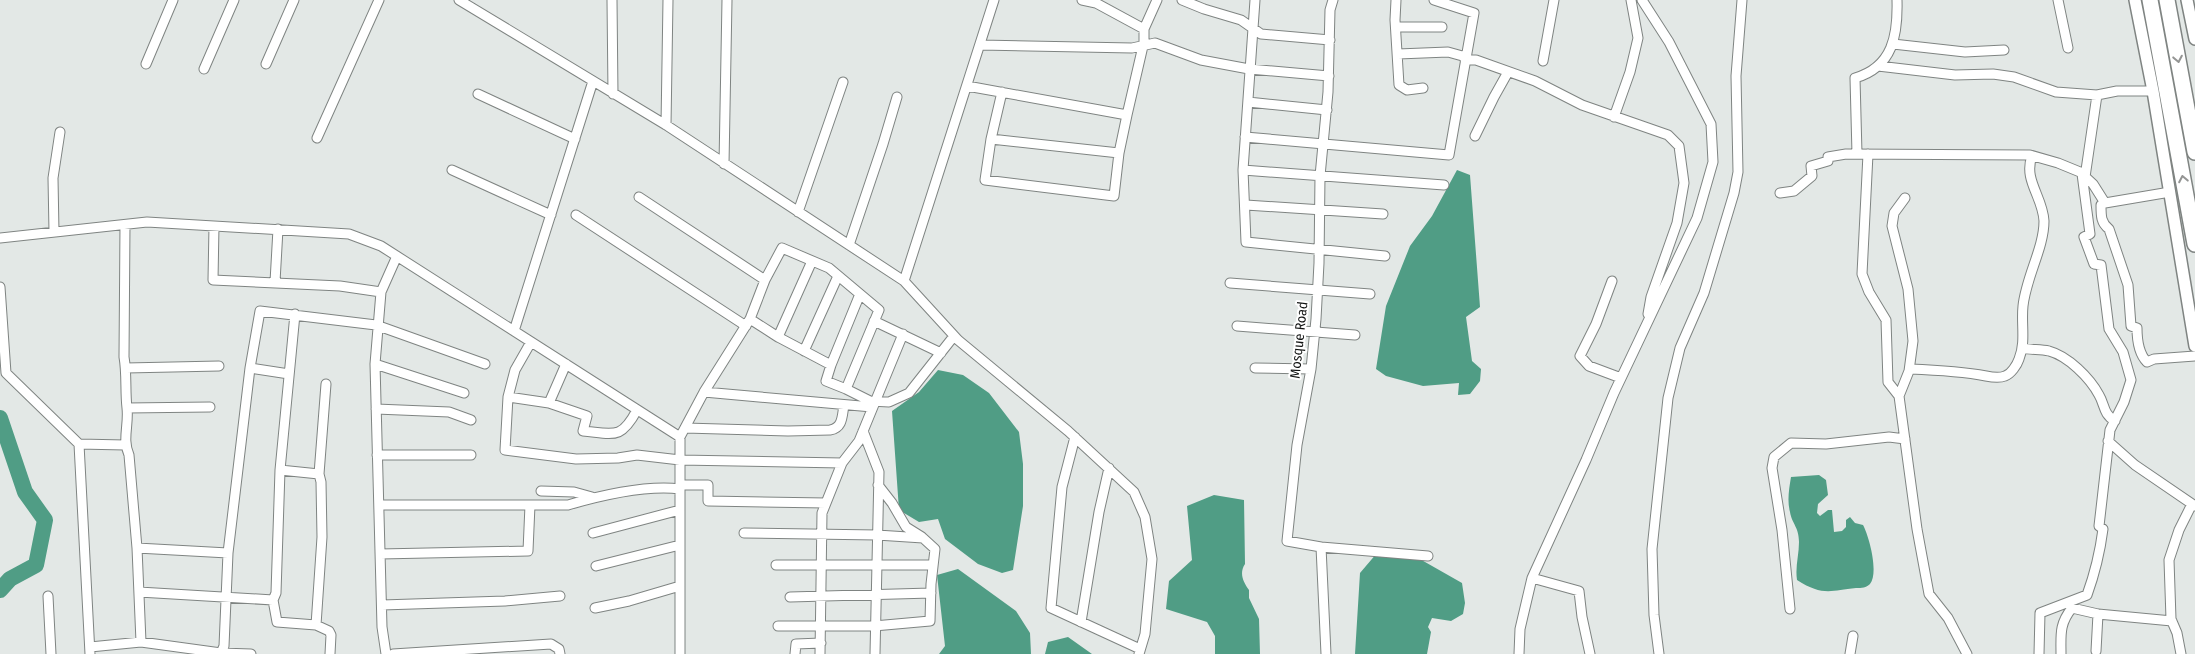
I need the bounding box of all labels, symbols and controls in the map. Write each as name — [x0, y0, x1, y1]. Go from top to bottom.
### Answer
one-way arrow — [2172, 54, 2183, 63]
one-way arrow — [2178, 175, 2188, 184]
street label: Mosque Road — [1287, 301, 1311, 379]

